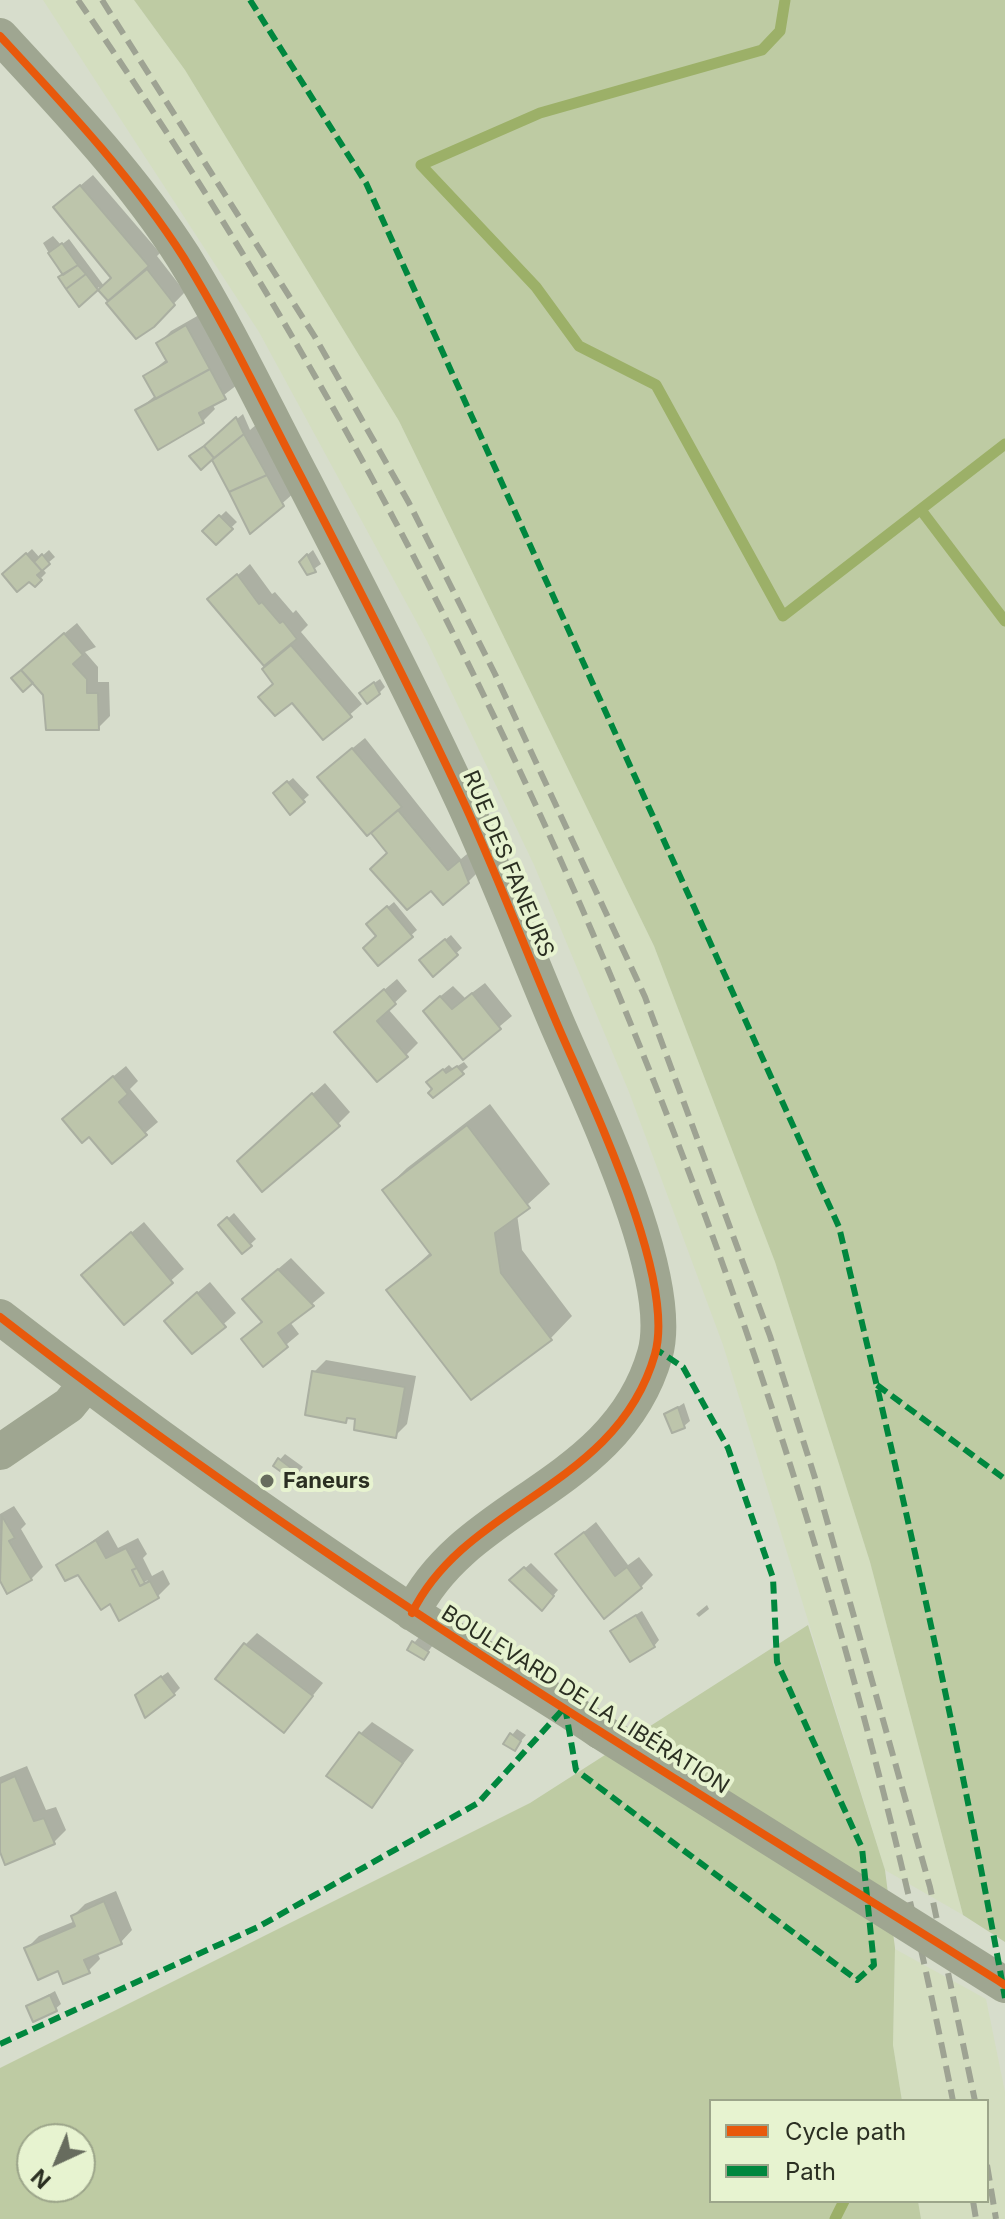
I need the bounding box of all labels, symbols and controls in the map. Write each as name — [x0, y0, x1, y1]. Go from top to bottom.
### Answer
street label: RUE DES FANEURS — [457, 767, 559, 961]
place label: Faneurs — [283, 1468, 370, 1494]
marker: Faneurs — [258, 1472, 276, 1490]
street label: BOULEVARD DE LA LIBÉRATION — [436, 1600, 734, 1800]
legend — [709, 2099, 989, 2203]
text: Cycle path — [785, 2117, 906, 2146]
north arrow — [16, 2123, 96, 2203]
text: Path — [785, 2157, 836, 2186]
text: N — [26, 2164, 56, 2194]

